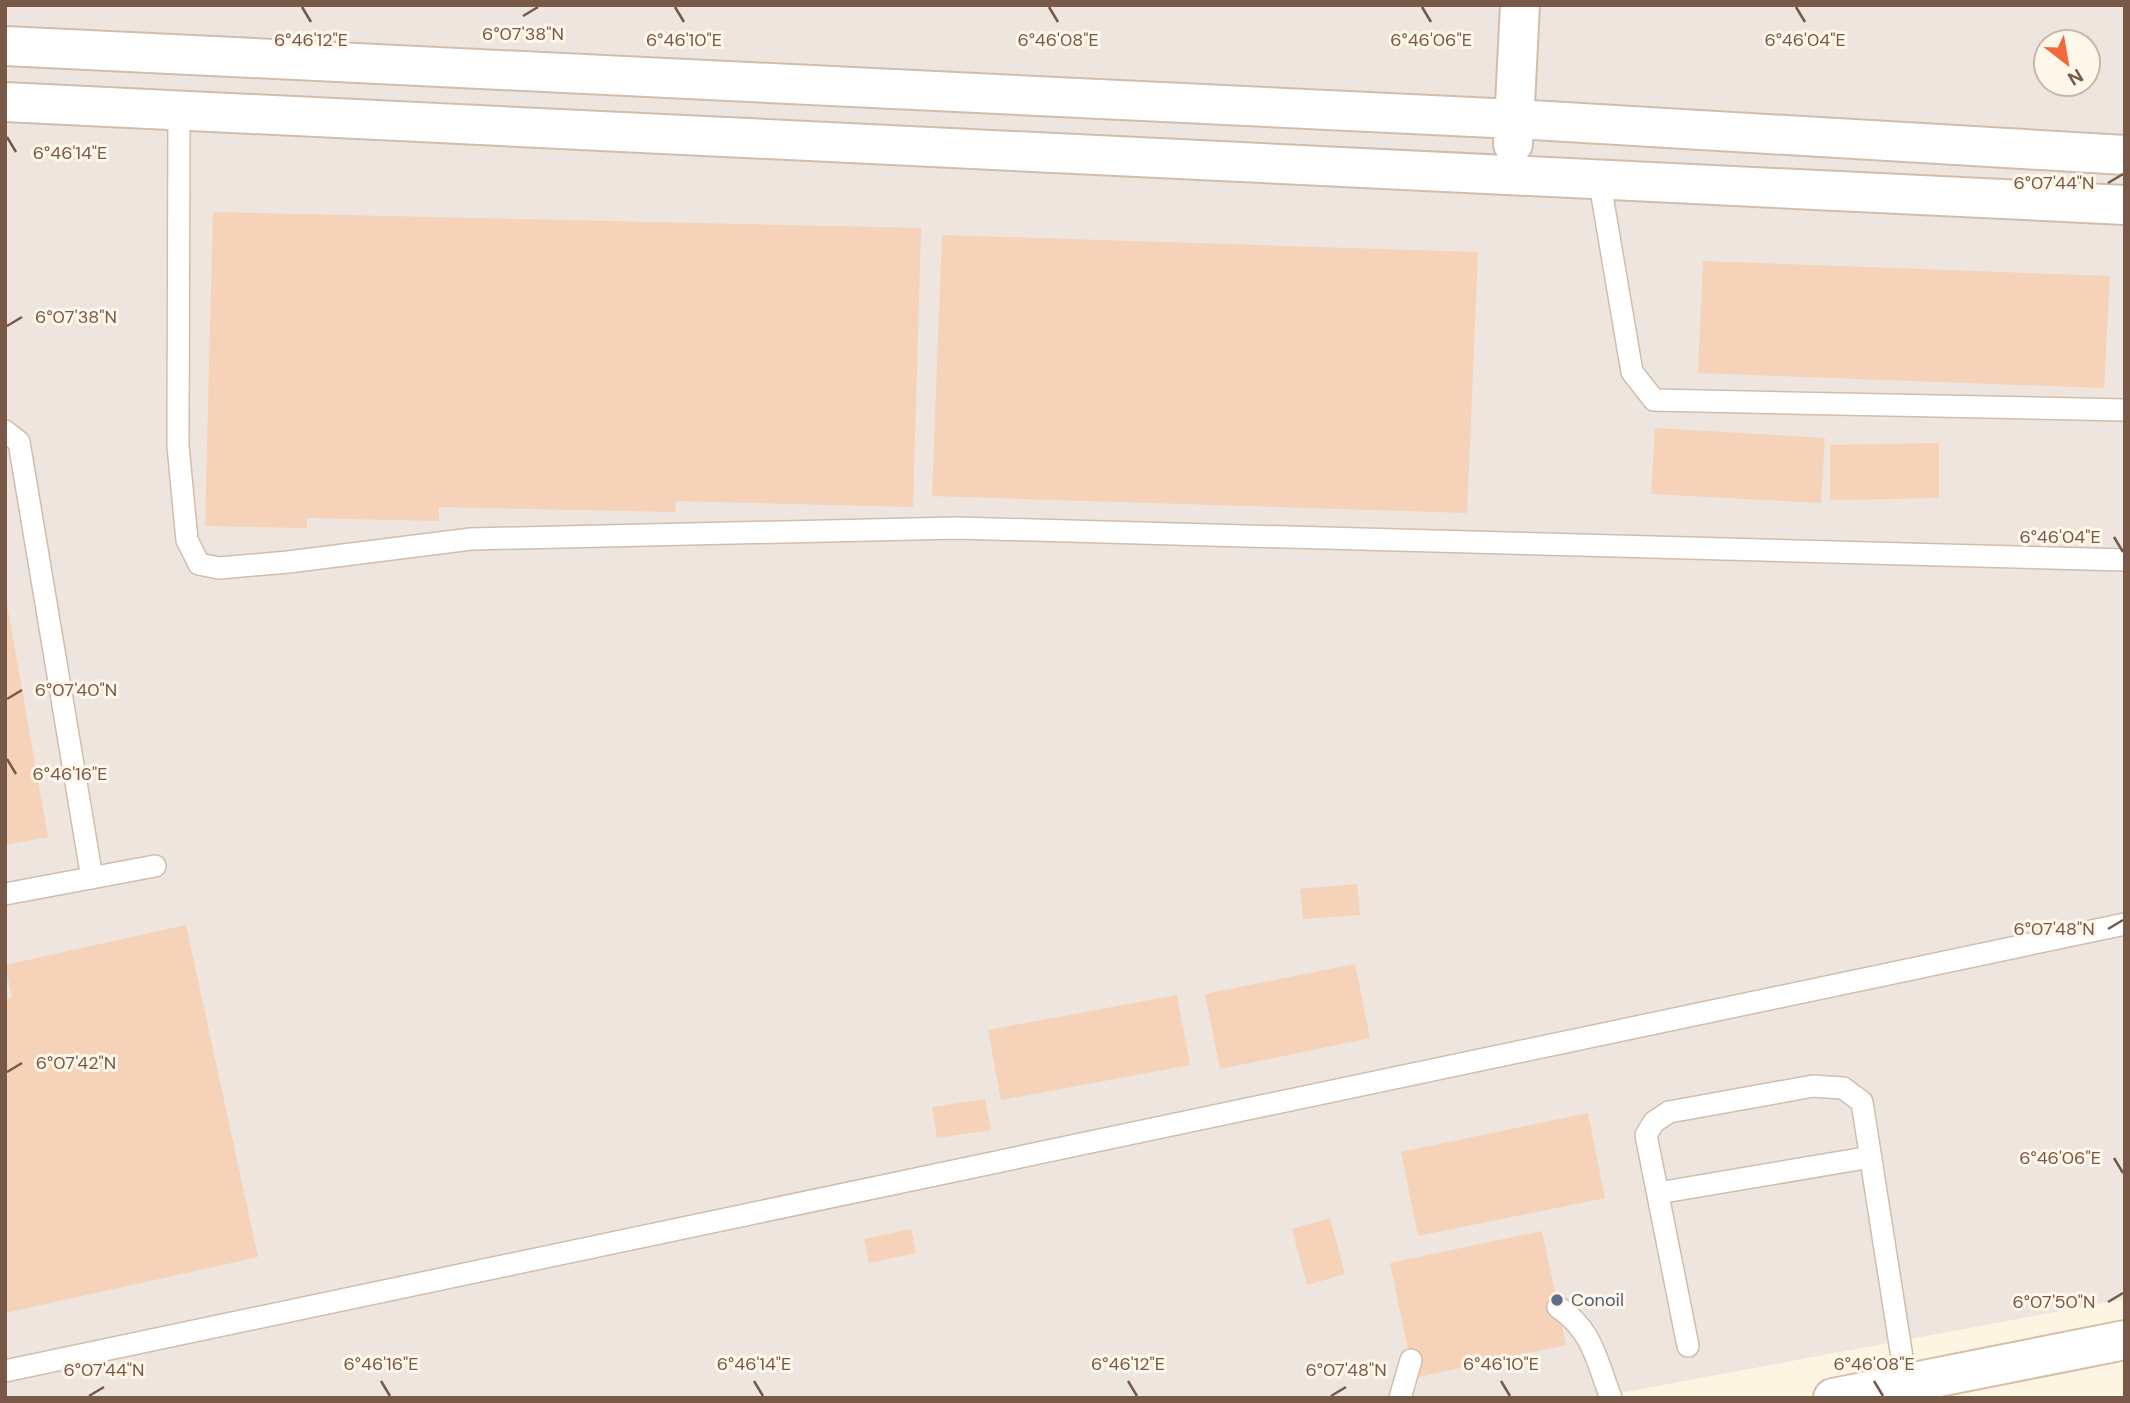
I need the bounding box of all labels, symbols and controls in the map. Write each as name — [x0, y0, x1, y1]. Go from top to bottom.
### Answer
text: 6°07'38"N — [482, 22, 564, 46]
text: 6°46'12"E — [274, 28, 348, 52]
text: 6°46'10"E — [646, 28, 722, 52]
text: 6°46'08"E — [1017, 28, 1099, 52]
text: 6°46'06"E — [1390, 28, 1472, 52]
text: 6°46'04"E — [1764, 28, 1846, 52]
north arrow — [2032, 28, 2102, 98]
text: N — [2063, 63, 2088, 91]
text: 6°46'14"E — [33, 141, 107, 165]
text: 6°07'44"N — [2013, 171, 2095, 195]
text: 6°07'38"N — [35, 305, 117, 329]
text: 6°46'04"E — [2019, 525, 2101, 549]
text: 6°07'40"N — [35, 678, 117, 702]
text: 6°46'16"E — [33, 762, 107, 786]
text: 6°07'48"N — [2013, 917, 2095, 941]
text: 6°07'42"N — [36, 1051, 116, 1075]
text: 6°46'06"E — [2019, 1146, 2101, 1170]
place label: Conoil — [1571, 1288, 1624, 1312]
text: 6°07'50"N — [2013, 1290, 2095, 1314]
marker: Conoil — [1549, 1292, 1565, 1308]
text: 6°46'16"E — [344, 1352, 418, 1376]
text: 6°46'14"E — [717, 1352, 791, 1376]
text: 6°46'12"E — [1091, 1352, 1165, 1376]
text: 6°46'10"E — [1463, 1352, 1539, 1376]
text: 6°46'08"E — [1833, 1352, 1915, 1376]
text: 6°07'44"N — [63, 1358, 145, 1382]
text: 6°07'48"N — [1305, 1358, 1387, 1382]

